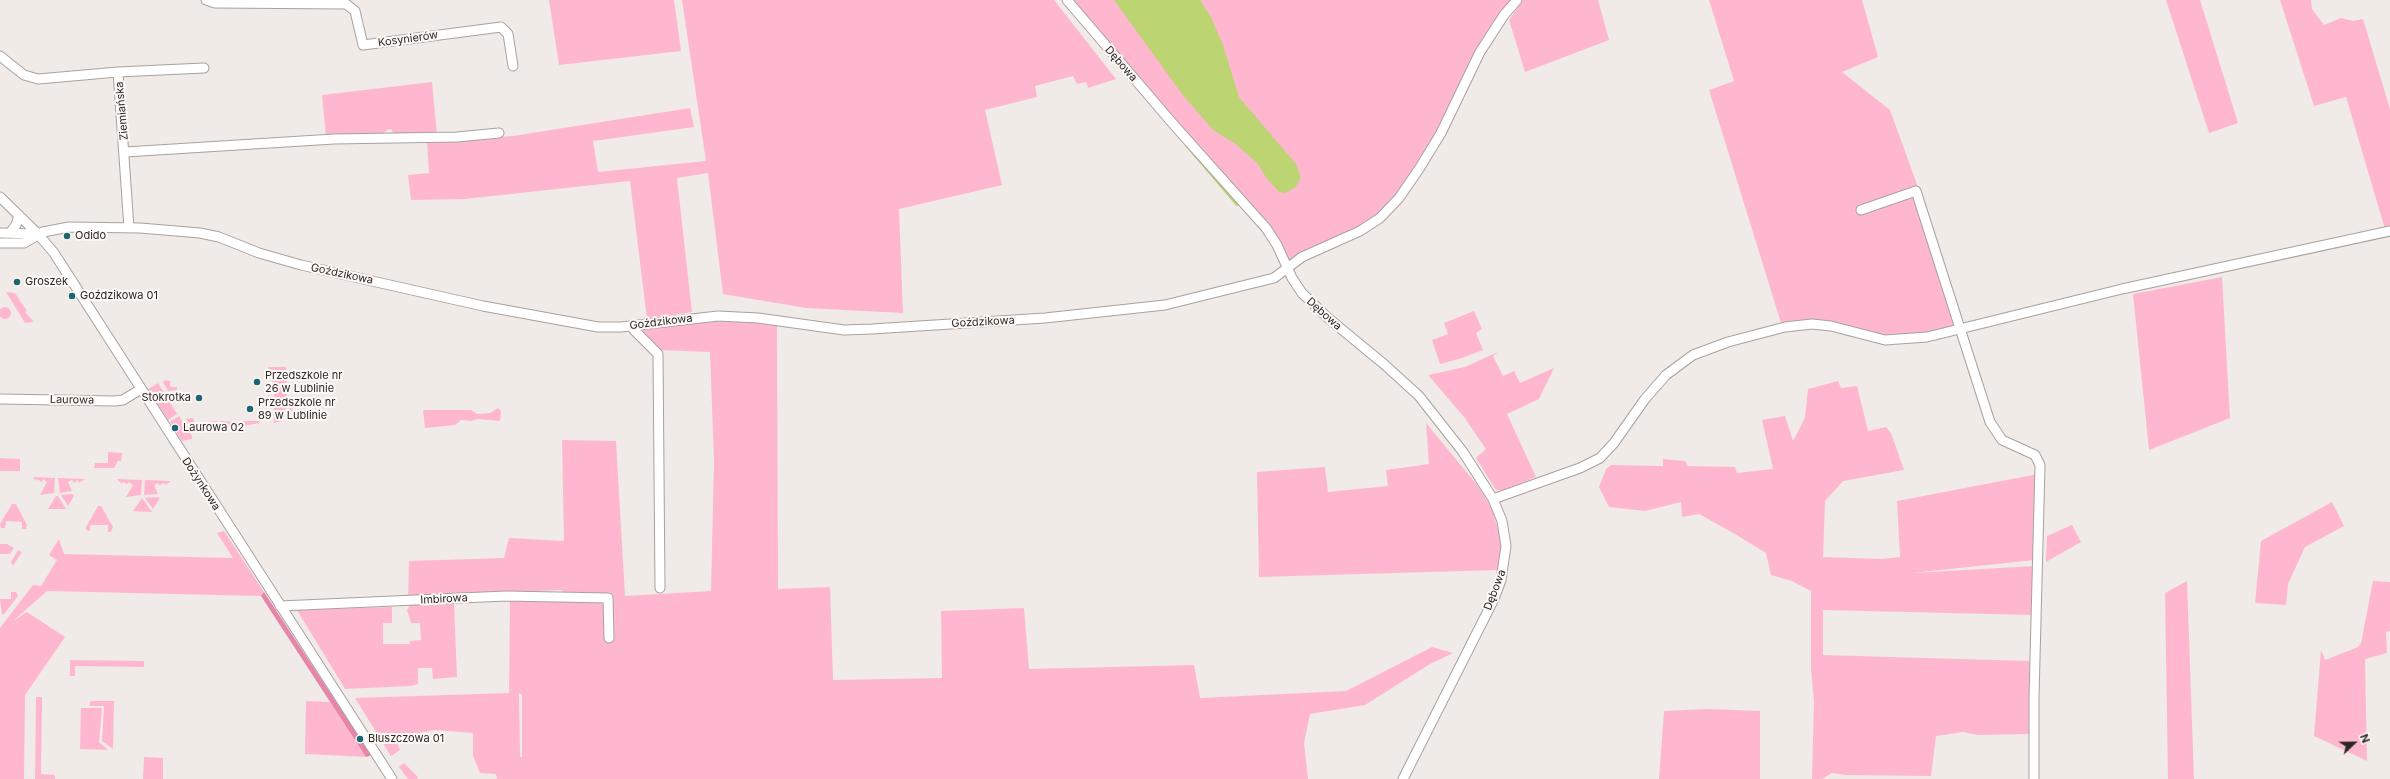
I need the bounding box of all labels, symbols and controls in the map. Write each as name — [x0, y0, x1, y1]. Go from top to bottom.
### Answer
street label: Kosynierów — [377, 28, 439, 50]
street label: Dębowa — [1102, 44, 1140, 84]
street label: Ziemiańska — [113, 81, 131, 141]
place label: Odido — [75, 229, 106, 243]
marker: Odido — [62, 231, 72, 241]
street label: Goździkowa — [310, 261, 374, 287]
place label: Groszek — [25, 275, 68, 289]
marker: Groszek — [12, 277, 22, 287]
place label: Goździkowa 01 — [80, 289, 158, 303]
marker: Goździkowa 01 — [67, 291, 77, 301]
street label: Dębowa — [1304, 295, 1344, 333]
street label: Goździkowa — [629, 312, 693, 332]
street label: Goździkowa — [951, 314, 1015, 330]
place label: Przedszkole nr 26 w Lublinie — [265, 369, 342, 395]
marker: Przedszkole nr 26 w Lublinie — [252, 377, 262, 387]
place label: Stokrotka — [141, 391, 191, 405]
street label: Laurowa — [50, 393, 94, 407]
marker: Stokrotka — [194, 393, 204, 403]
place label: Przedszkole nr 89 w Lublinie — [258, 396, 335, 422]
marker: Przedszkole nr 89 w Lublinie — [245, 404, 255, 414]
place label: Laurowa 02 — [183, 421, 244, 435]
marker: Laurowa 02 — [170, 423, 180, 433]
street label: Dożynkowa — [179, 455, 223, 513]
street label: Dębowa — [1481, 568, 1509, 612]
street label: Imbirowa — [420, 591, 468, 607]
north arrow — [2334, 723, 2374, 763]
place label: Bluszczowa 01 — [368, 732, 444, 746]
text: N — [2357, 732, 2373, 745]
marker: Bluszczowa 01 — [355, 734, 365, 744]

